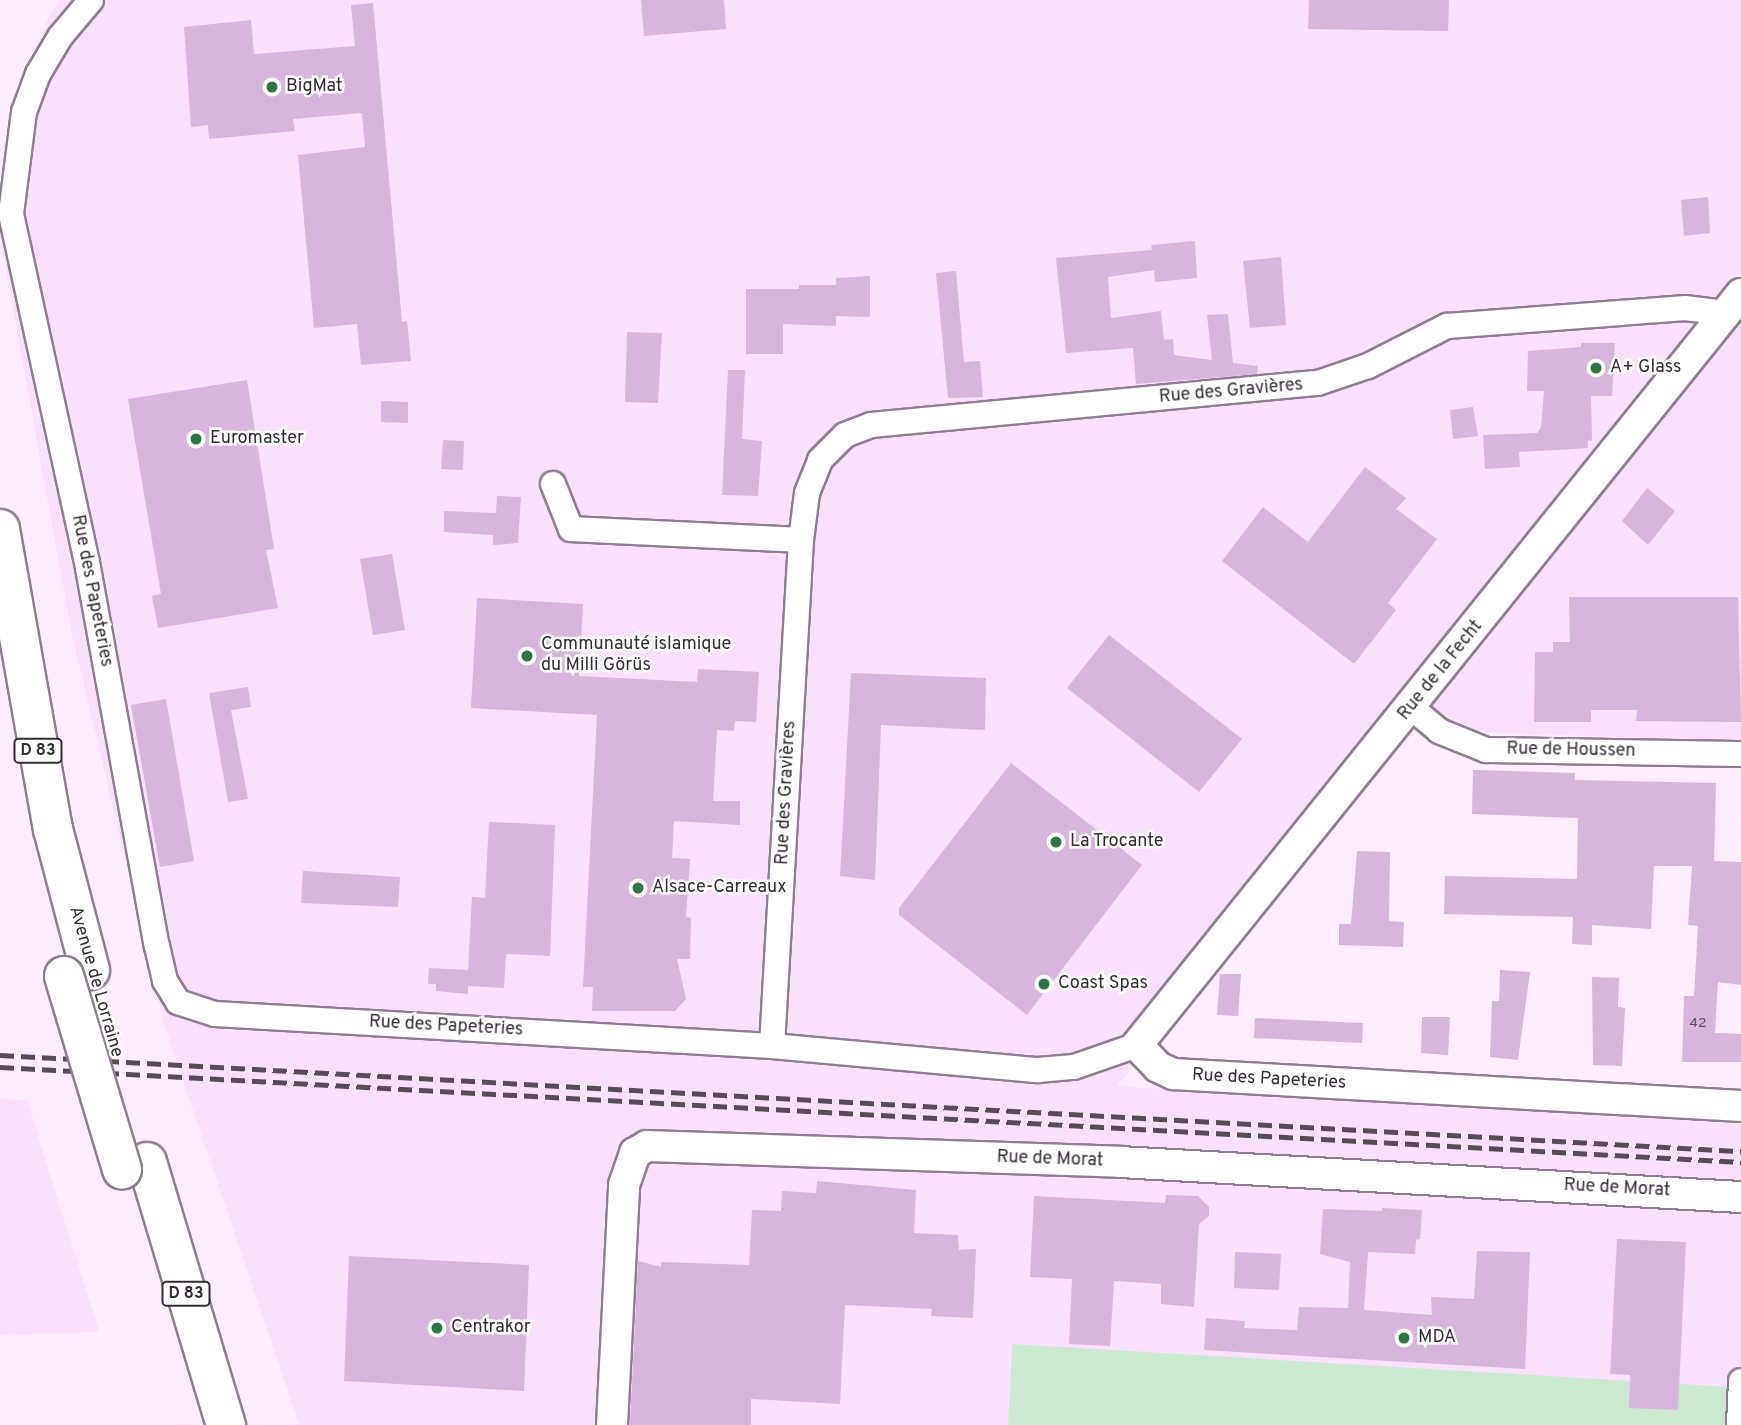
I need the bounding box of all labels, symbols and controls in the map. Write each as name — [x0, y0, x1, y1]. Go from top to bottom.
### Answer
place label: BigMat — [286, 76, 342, 98]
marker: BigMat — [264, 79, 280, 95]
place label: A+ Glass — [1610, 357, 1682, 379]
marker: A+ Glass — [1588, 360, 1604, 376]
street label: Rue des Gravières — [1158, 375, 1304, 409]
place label: Euromaster — [210, 428, 304, 450]
marker: Euromaster — [188, 431, 204, 447]
street label: Rue des Papeteries — [66, 513, 116, 669]
street label: Rue de la Fecht — [1394, 617, 1488, 725]
place label: Communauté islamique du Milli Görüs — [541, 635, 731, 678]
marker: Communauté islamique du Milli Görüs — [519, 648, 535, 664]
street label: Rue des Gravières — [772, 720, 802, 866]
road number: D 83 — [12, 738, 64, 764]
street label: Rue de Houssen — [1506, 739, 1636, 763]
place label: La Trocante — [1070, 831, 1164, 853]
marker: La Trocante — [1048, 834, 1064, 850]
place label: Alsace-Carreaux — [652, 877, 787, 899]
marker: Alsace-Carreaux — [630, 880, 646, 896]
street label: Avenue de Lorraine — [63, 904, 127, 1060]
place label: Coast Spas — [1058, 973, 1148, 995]
marker: Coast Spas — [1036, 976, 1052, 992]
street label: Rue des Papeteries — [368, 1012, 524, 1042]
house number: 42 — [1689, 1016, 1707, 1032]
street label: Rue des Papeteries — [1191, 1065, 1347, 1095]
street label: Rue de Morat — [996, 1147, 1104, 1173]
street label: Rue de Morat — [1563, 1175, 1671, 1203]
road number: D 83 — [160, 1282, 212, 1306]
place label: Centrakor — [451, 1317, 531, 1339]
marker: Centrakor — [429, 1320, 445, 1336]
place label: MDA — [1418, 1327, 1456, 1349]
marker: MDA — [1396, 1330, 1412, 1346]

